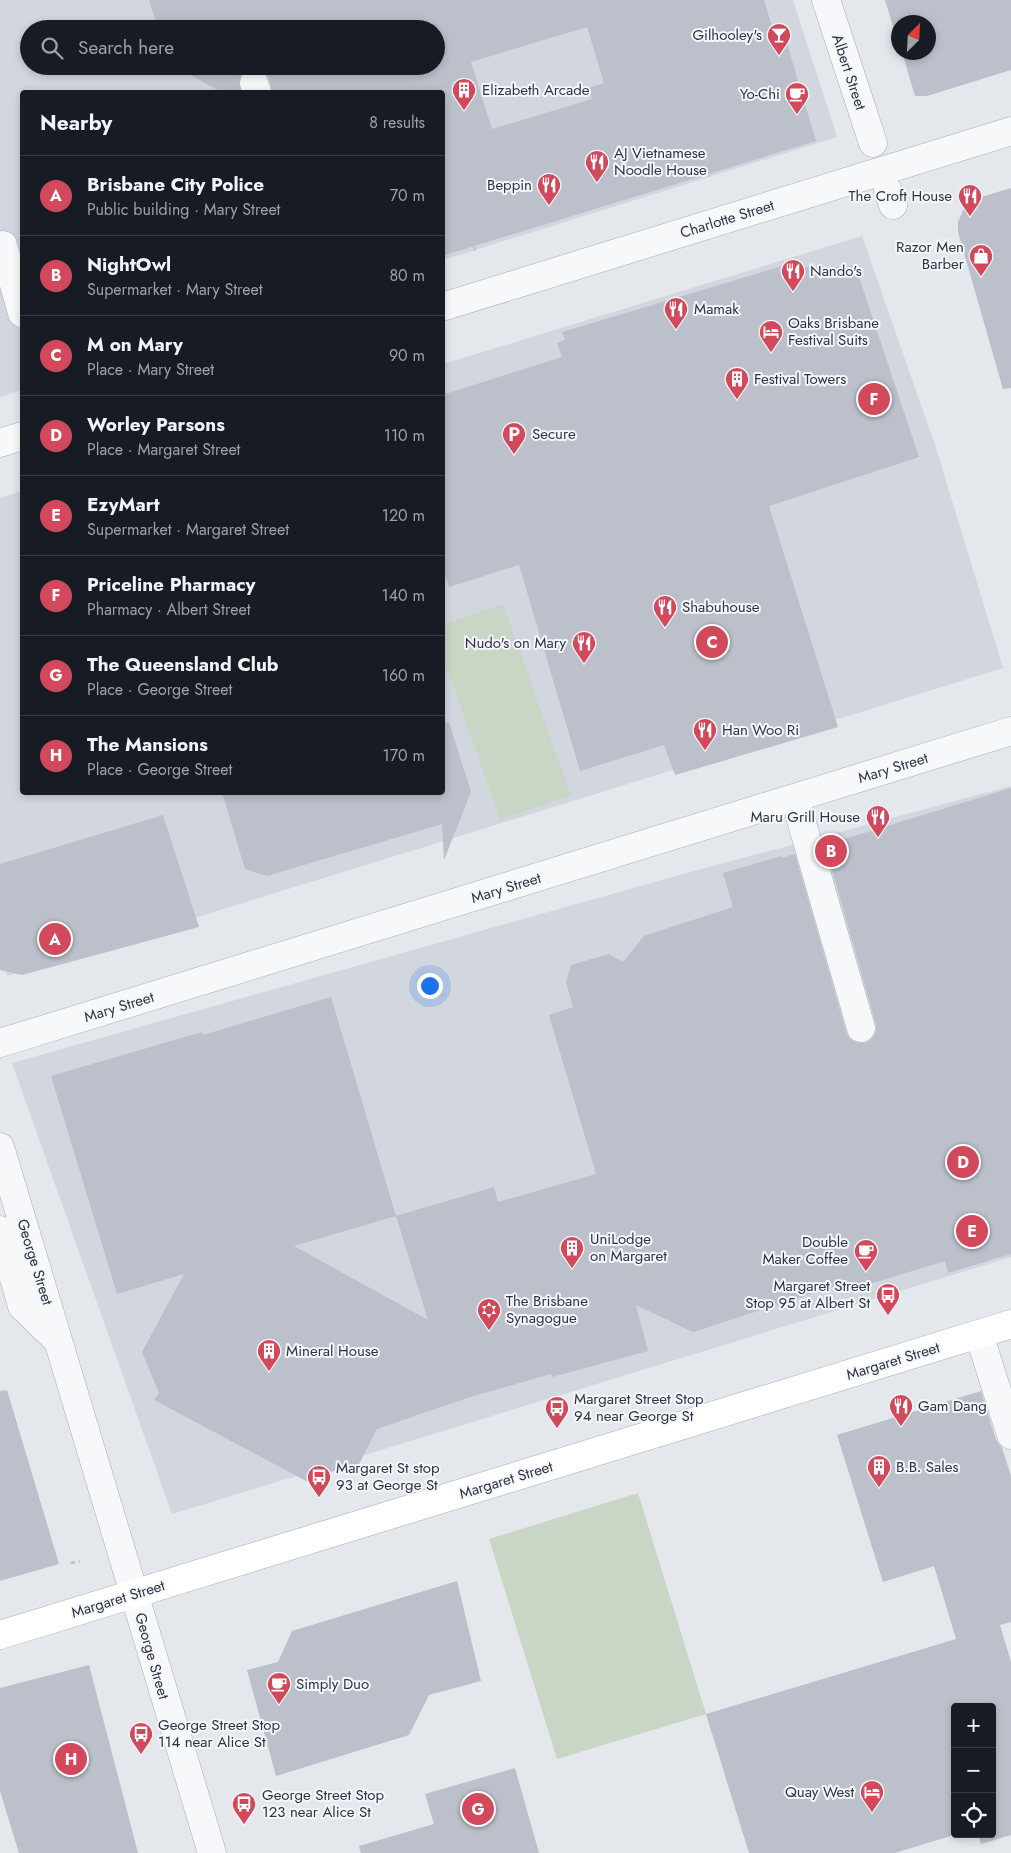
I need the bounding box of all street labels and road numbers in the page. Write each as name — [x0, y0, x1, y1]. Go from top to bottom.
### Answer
street label: Albert Street — [826, 31, 872, 113]
street label: Charlotte Street — [677, 194, 777, 244]
street label: Mary Street — [855, 747, 931, 789]
street label: Mary Street — [468, 867, 544, 909]
street label: Mary Street — [81, 986, 157, 1028]
street label: George Street — [11, 1216, 59, 1308]
street label: Margaret Street — [844, 1336, 943, 1386]
street label: Margaret Street — [457, 1455, 556, 1505]
street label: Margaret Street — [69, 1574, 168, 1624]
street label: George Street — [129, 1610, 175, 1702]

